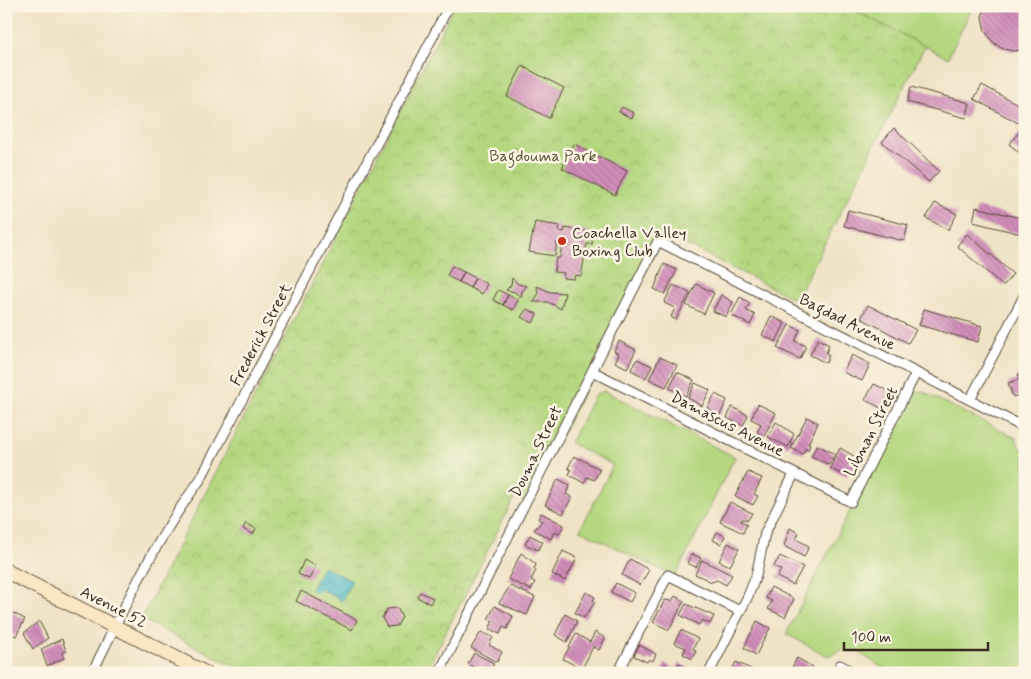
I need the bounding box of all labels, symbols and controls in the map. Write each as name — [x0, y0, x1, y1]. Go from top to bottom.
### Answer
park label: Bagdouma Park — [489, 146, 597, 168]
place label: Coachella Valley Boxing Club — [572, 223, 687, 262]
marker: Coachella Valley Boxing Club — [556, 235, 568, 247]
street label: Frederick Street — [226, 279, 297, 389]
street label: Bagdad Avenue — [795, 289, 899, 357]
street label: Libnan Street — [840, 383, 903, 480]
street label: Damascus Avenue — [667, 387, 788, 462]
street label: Douma Street — [505, 402, 568, 501]
street label: Avenue 52 — [76, 582, 150, 633]
scale bar — [844, 619, 987, 651]
text: 100 m — [851, 628, 891, 648]

